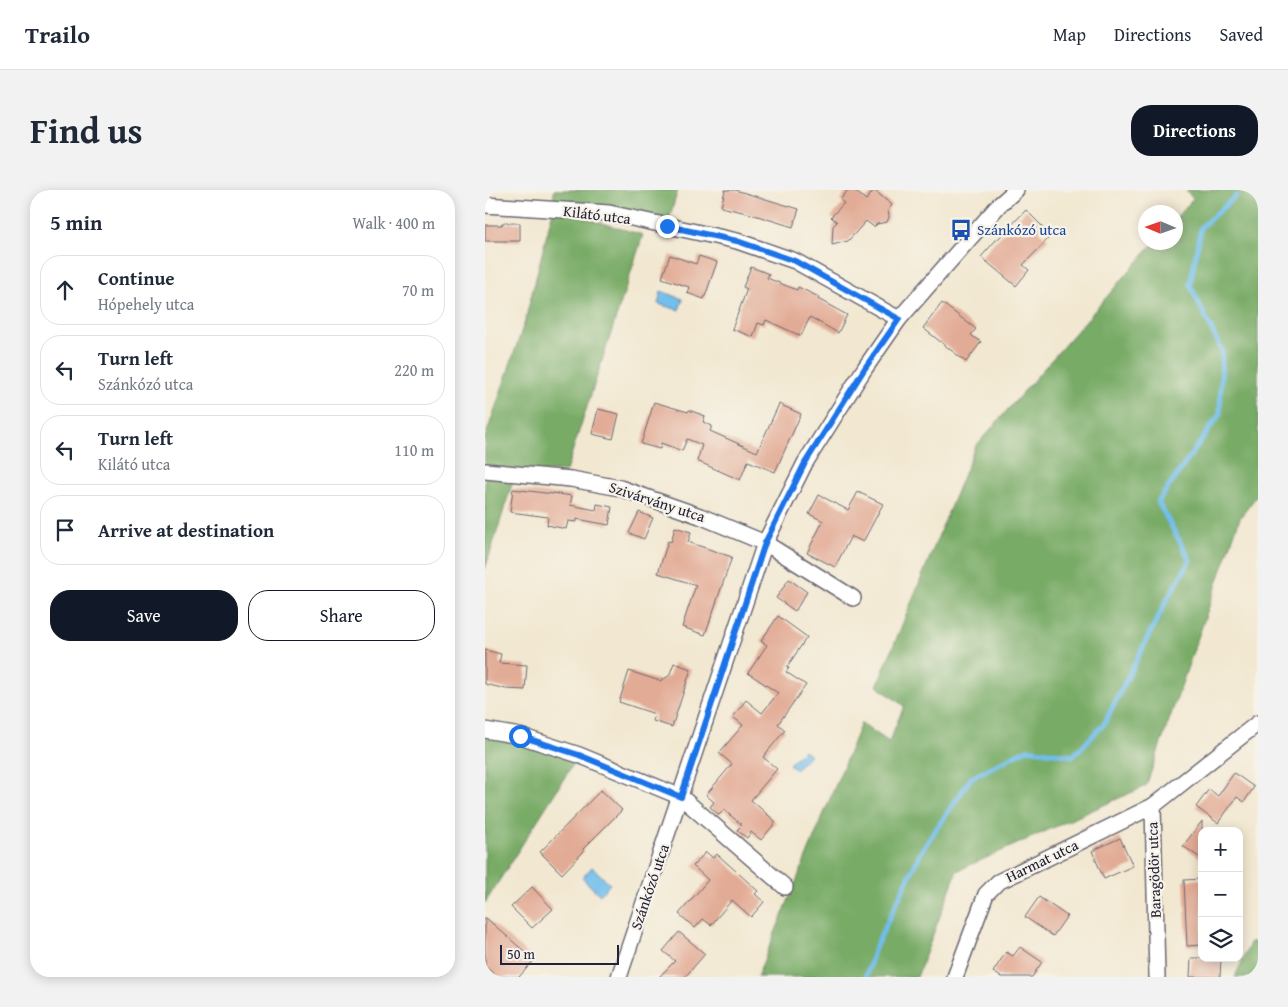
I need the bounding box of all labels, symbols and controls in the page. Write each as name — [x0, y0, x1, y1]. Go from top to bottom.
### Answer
text: Trailo — [25, 17, 90, 52]
text: Map — [1053, 21, 1086, 48]
text: Directions — [1114, 21, 1191, 48]
text: Saved — [1219, 21, 1263, 48]
text: Find us — [30, 105, 143, 156]
button: Directions — [1131, 105, 1258, 156]
street label: Kilátó utca — [562, 200, 632, 229]
north arrow — [1138, 205, 1183, 250]
text: 5 min — [50, 207, 102, 238]
text: Walk · 400 m — [352, 211, 435, 235]
route end — [656, 215, 679, 238]
bus stop icon: Szánkózó utca — [948, 217, 974, 243]
place label: Szánkózó utca — [977, 219, 1066, 240]
text: Continue — [98, 264, 175, 292]
icon: ahead — [51, 276, 79, 304]
text: 70 m — [402, 278, 434, 302]
text: Hópehely utca — [98, 292, 194, 316]
text: Turn left — [98, 344, 173, 372]
icon: left — [51, 356, 79, 384]
text: 220 m — [394, 358, 434, 382]
text: Szánkózó utca — [98, 372, 193, 396]
text: Turn left — [98, 424, 173, 452]
icon: left — [51, 436, 79, 464]
text: 110 m — [394, 438, 434, 462]
text: Kilátó utca — [98, 452, 170, 476]
street label: Szivárvány utca — [606, 476, 708, 527]
icon: arrive — [51, 516, 79, 544]
text: Arrive at destination — [98, 516, 274, 544]
button: Save — [50, 590, 238, 641]
button: Share — [248, 590, 435, 641]
route start — [509, 725, 532, 748]
street label: Baragödör utca — [1141, 822, 1166, 918]
map controls — [1198, 827, 1243, 962]
button: + — [1198, 827, 1243, 872]
street label: Harmat utca — [1002, 834, 1082, 887]
street label: Szánkózó utca — [625, 841, 674, 932]
button: − — [1198, 872, 1243, 917]
button: layers — [1198, 917, 1243, 962]
scale bar — [500, 942, 619, 965]
text: 50 m — [507, 944, 535, 964]

